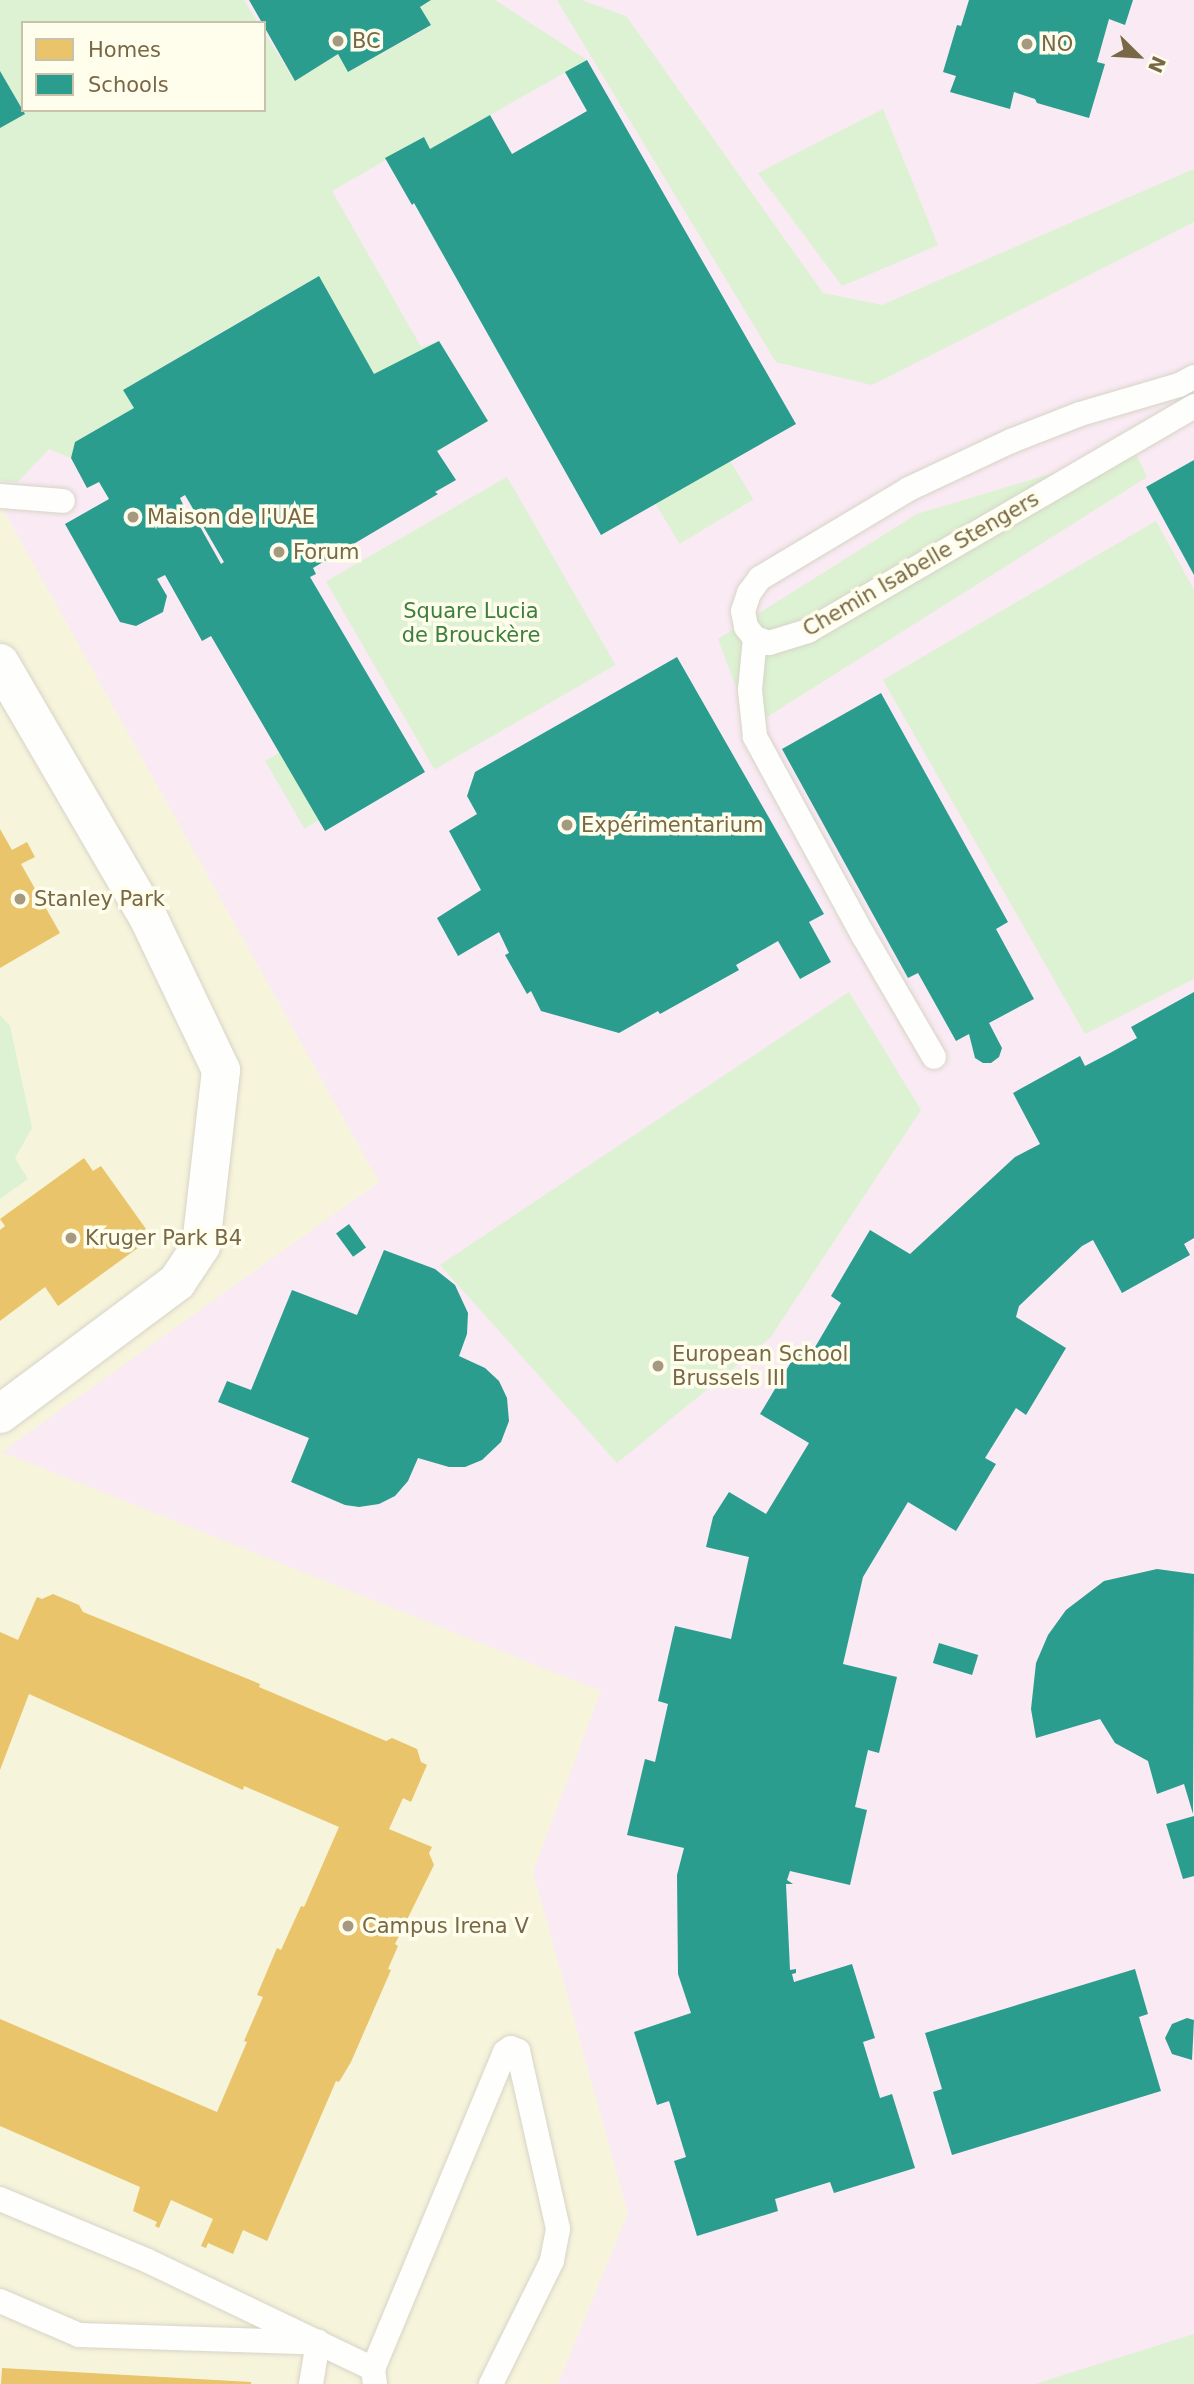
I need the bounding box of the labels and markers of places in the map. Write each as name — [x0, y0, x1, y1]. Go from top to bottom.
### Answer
place label: BC — [352, 28, 381, 54]
place label: NO — [1041, 31, 1073, 57]
marker: BC — [330, 33, 346, 49]
marker: NO — [1019, 36, 1035, 52]
place label: Maison de l'UAE — [147, 504, 315, 530]
marker: Maison de l'UAE — [125, 509, 141, 525]
place label: Forum — [293, 539, 360, 565]
marker: Forum — [271, 544, 287, 560]
place label: Expérimentarium — [581, 812, 763, 838]
marker: Expérimentarium — [559, 817, 575, 833]
place label: Stanley Park — [34, 886, 165, 912]
marker: Stanley Park — [12, 891, 28, 907]
place label: Kruger Park B4 — [85, 1225, 242, 1251]
marker: Kruger Park B4 — [63, 1230, 79, 1246]
place label: European School Brussels III — [672, 1341, 848, 1391]
marker: European School Brussels III — [650, 1358, 666, 1374]
place label: Campus Irena V — [362, 1913, 529, 1939]
marker: Campus Irena V — [340, 1918, 356, 1934]

